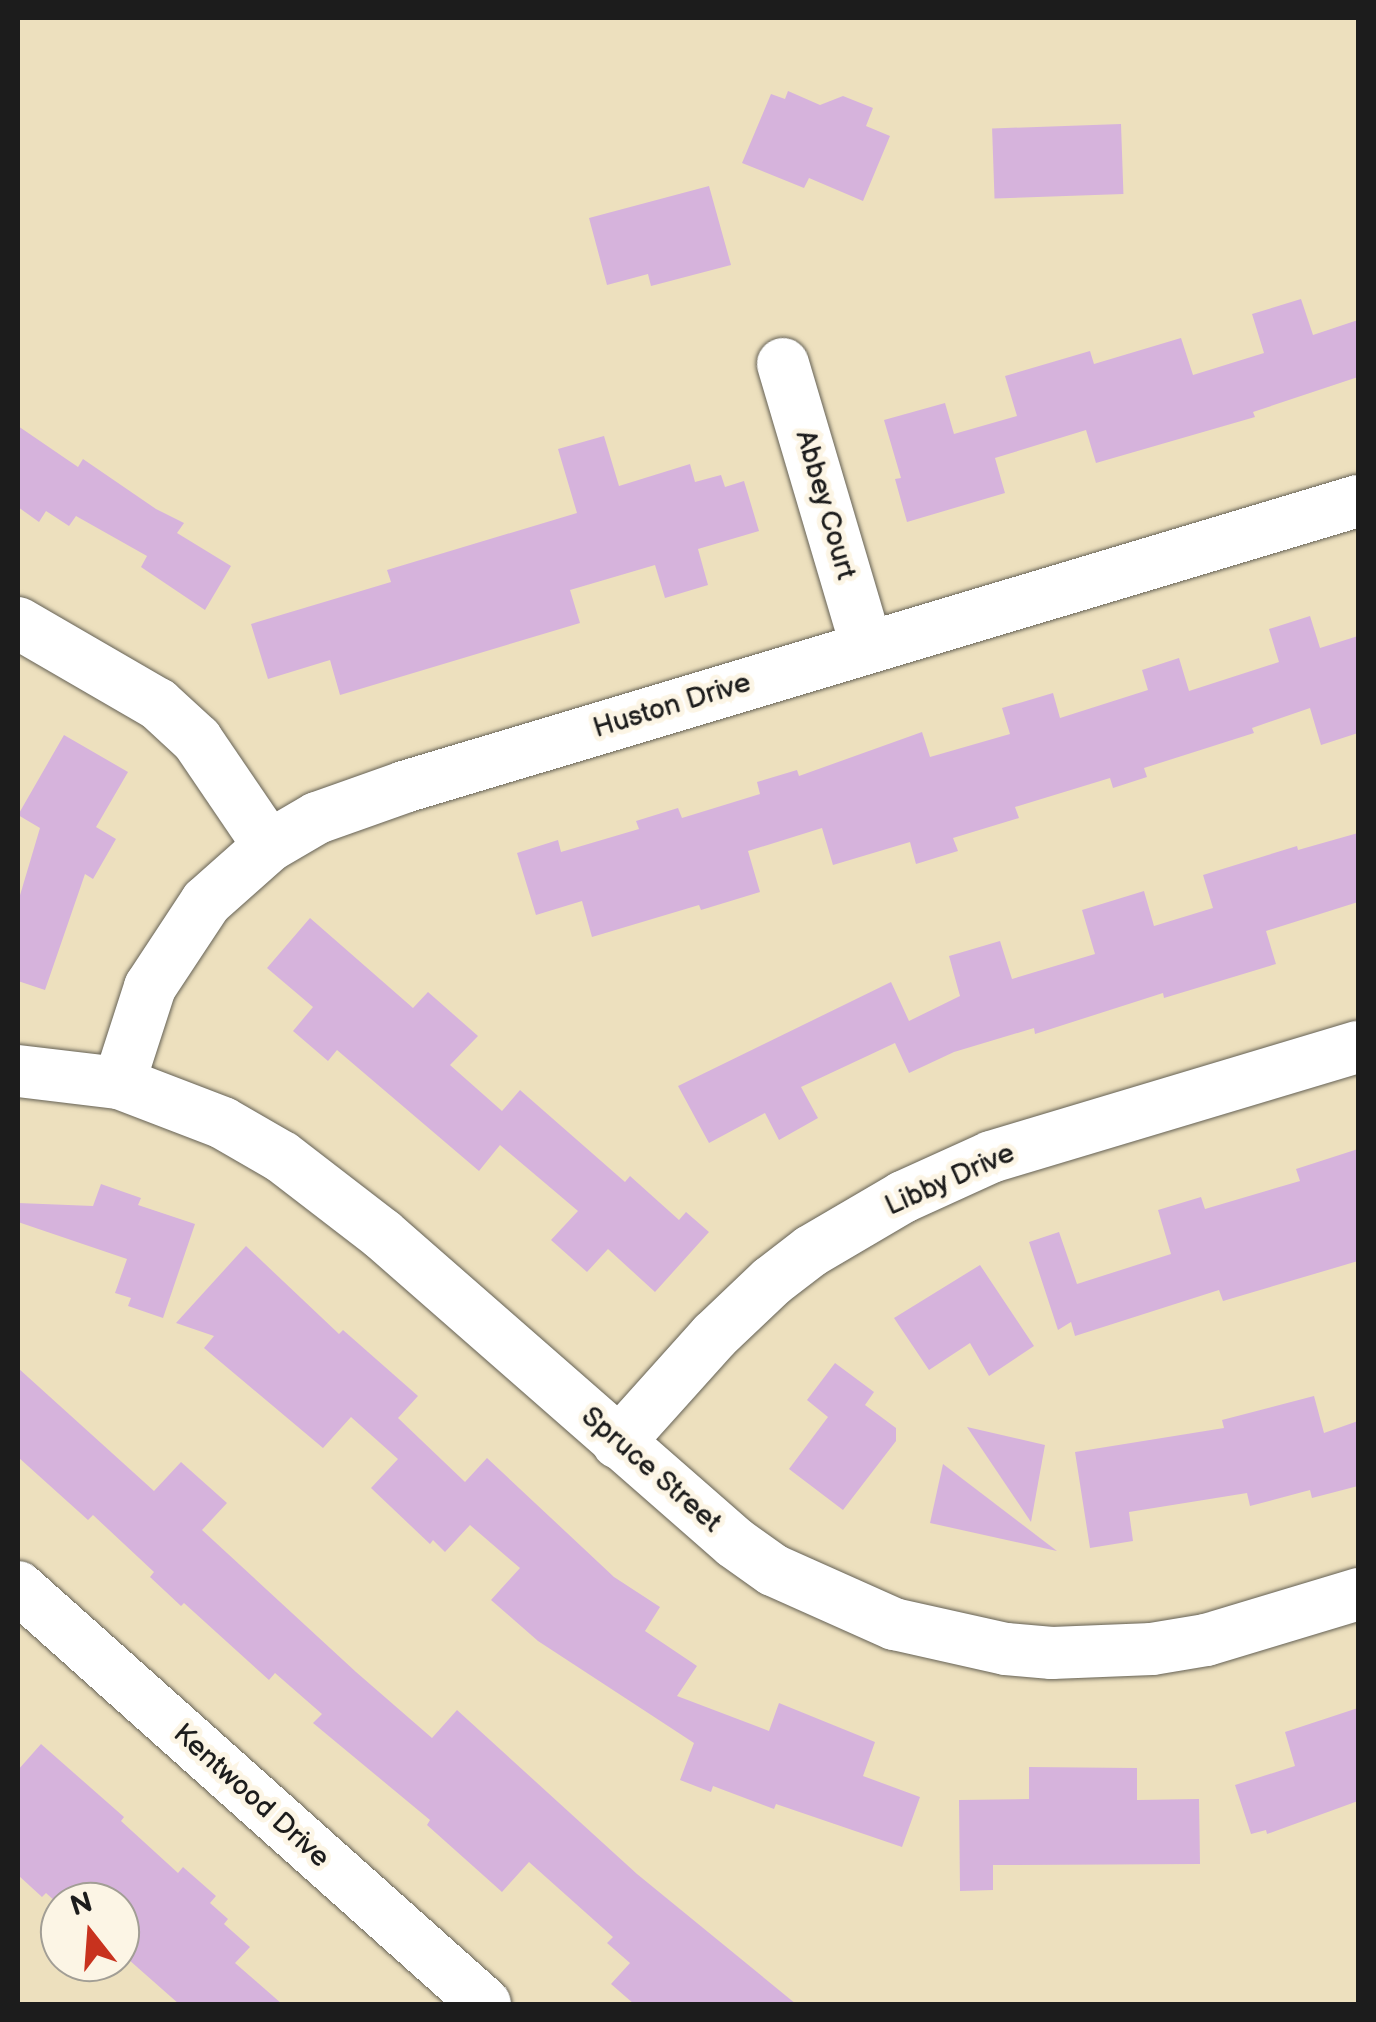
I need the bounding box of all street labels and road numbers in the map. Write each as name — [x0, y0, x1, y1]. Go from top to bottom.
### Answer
street label: Abbey Court — [787, 426, 863, 584]
street label: Huston Drive — [589, 666, 755, 746]
street label: Libby Drive — [879, 1136, 1021, 1224]
street label: Spruce Street — [574, 1400, 728, 1540]
street label: Kentwood Drive — [166, 1717, 336, 1875]

